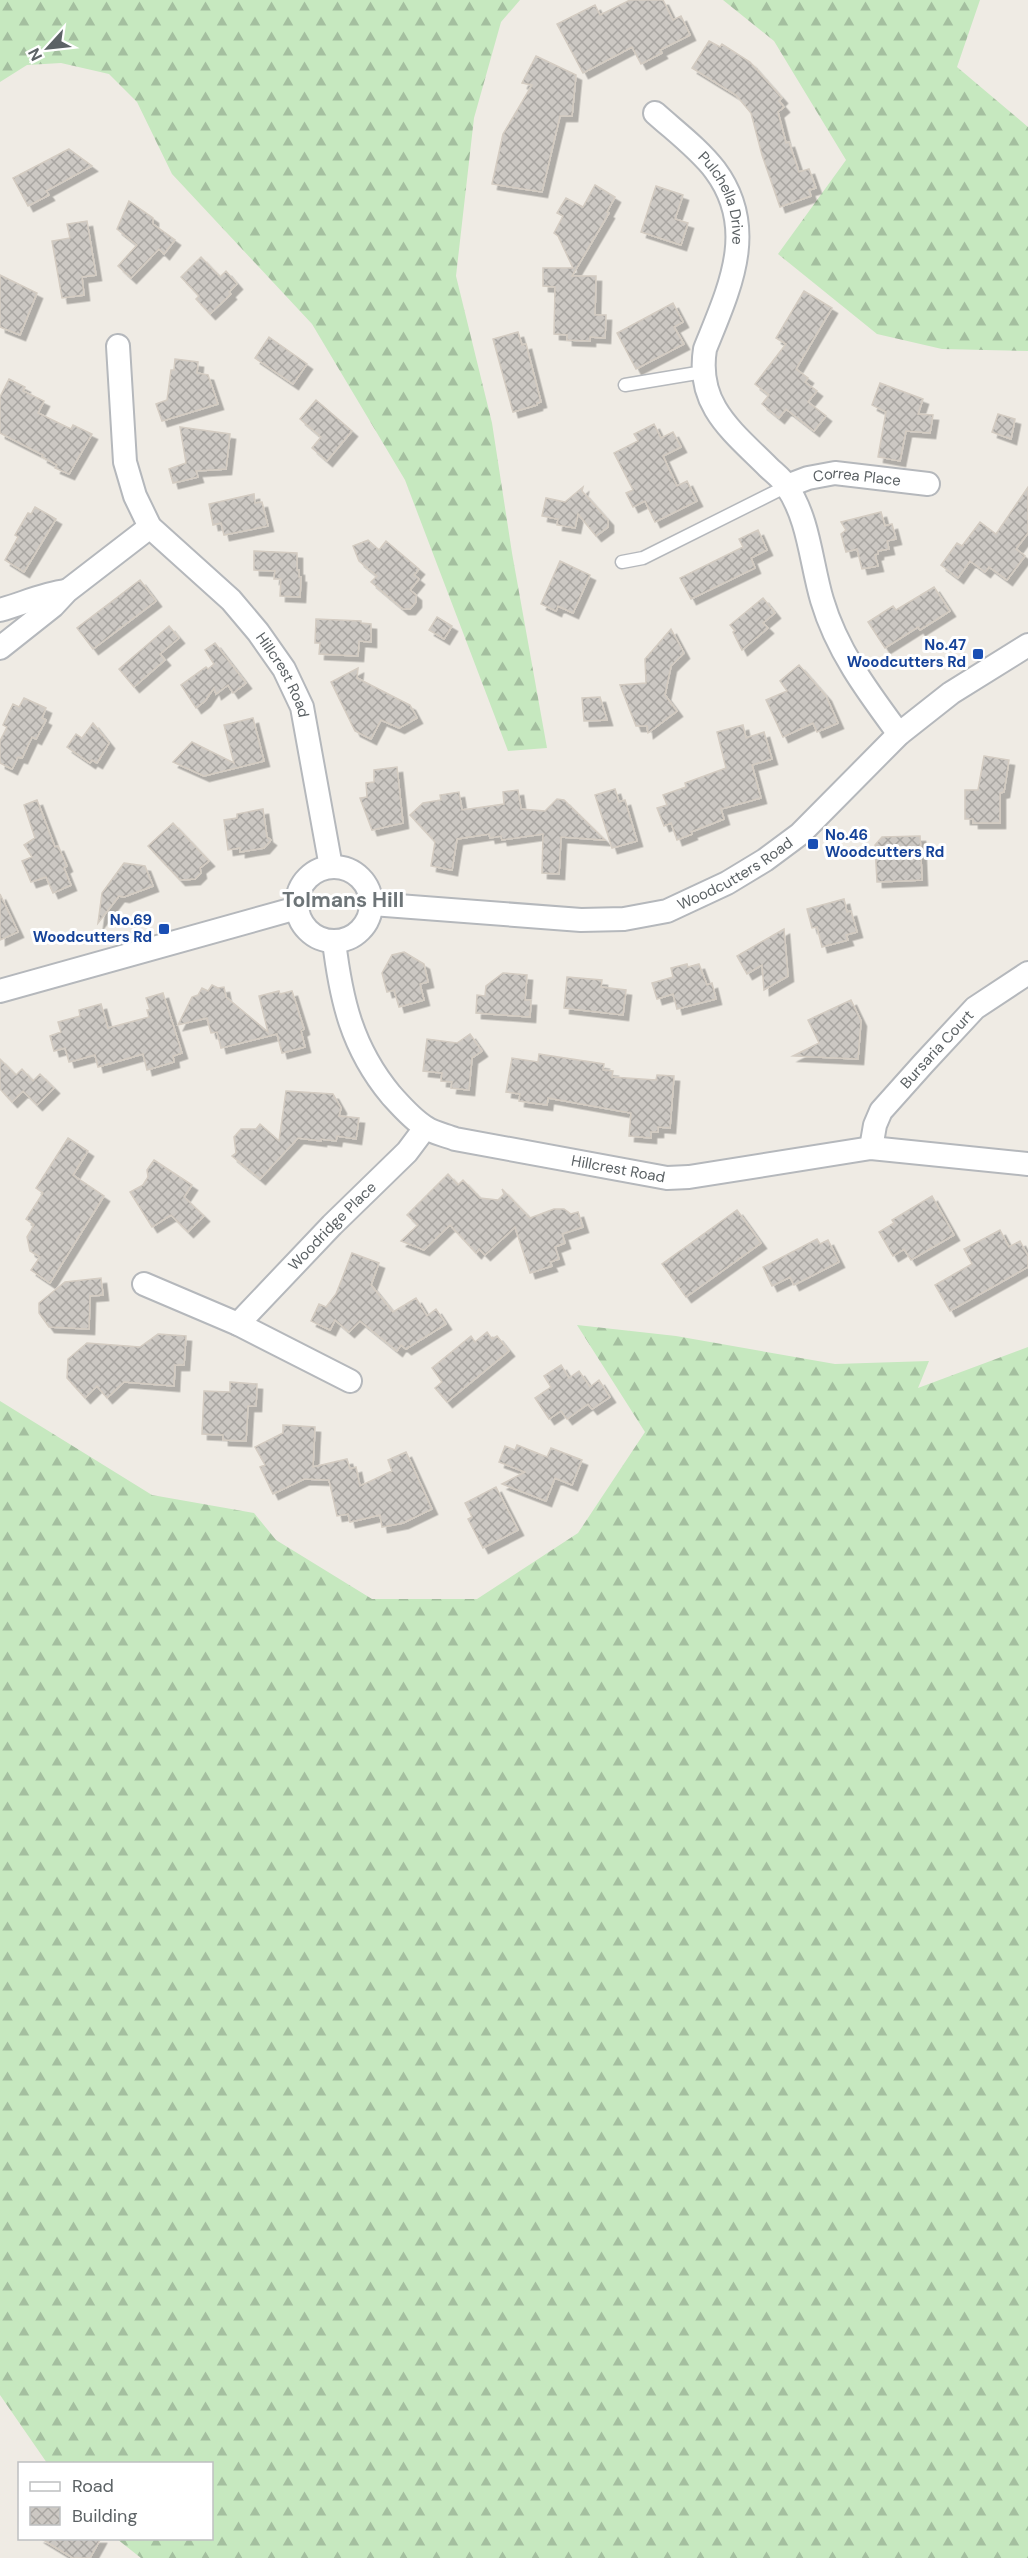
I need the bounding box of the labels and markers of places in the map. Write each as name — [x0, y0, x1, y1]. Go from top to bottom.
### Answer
place label: No.47 Woodcutters Rd — [847, 635, 966, 672]
marker: No.47 Woodcutters Rd — [971, 647, 985, 661]
place label: No.46 Woodcutters Rd — [825, 825, 944, 862]
marker: No.46 Woodcutters Rd — [806, 837, 820, 851]
place label: No.69 Woodcutters Rd — [33, 910, 152, 947]
marker: No.69 Woodcutters Rd — [157, 922, 171, 936]

